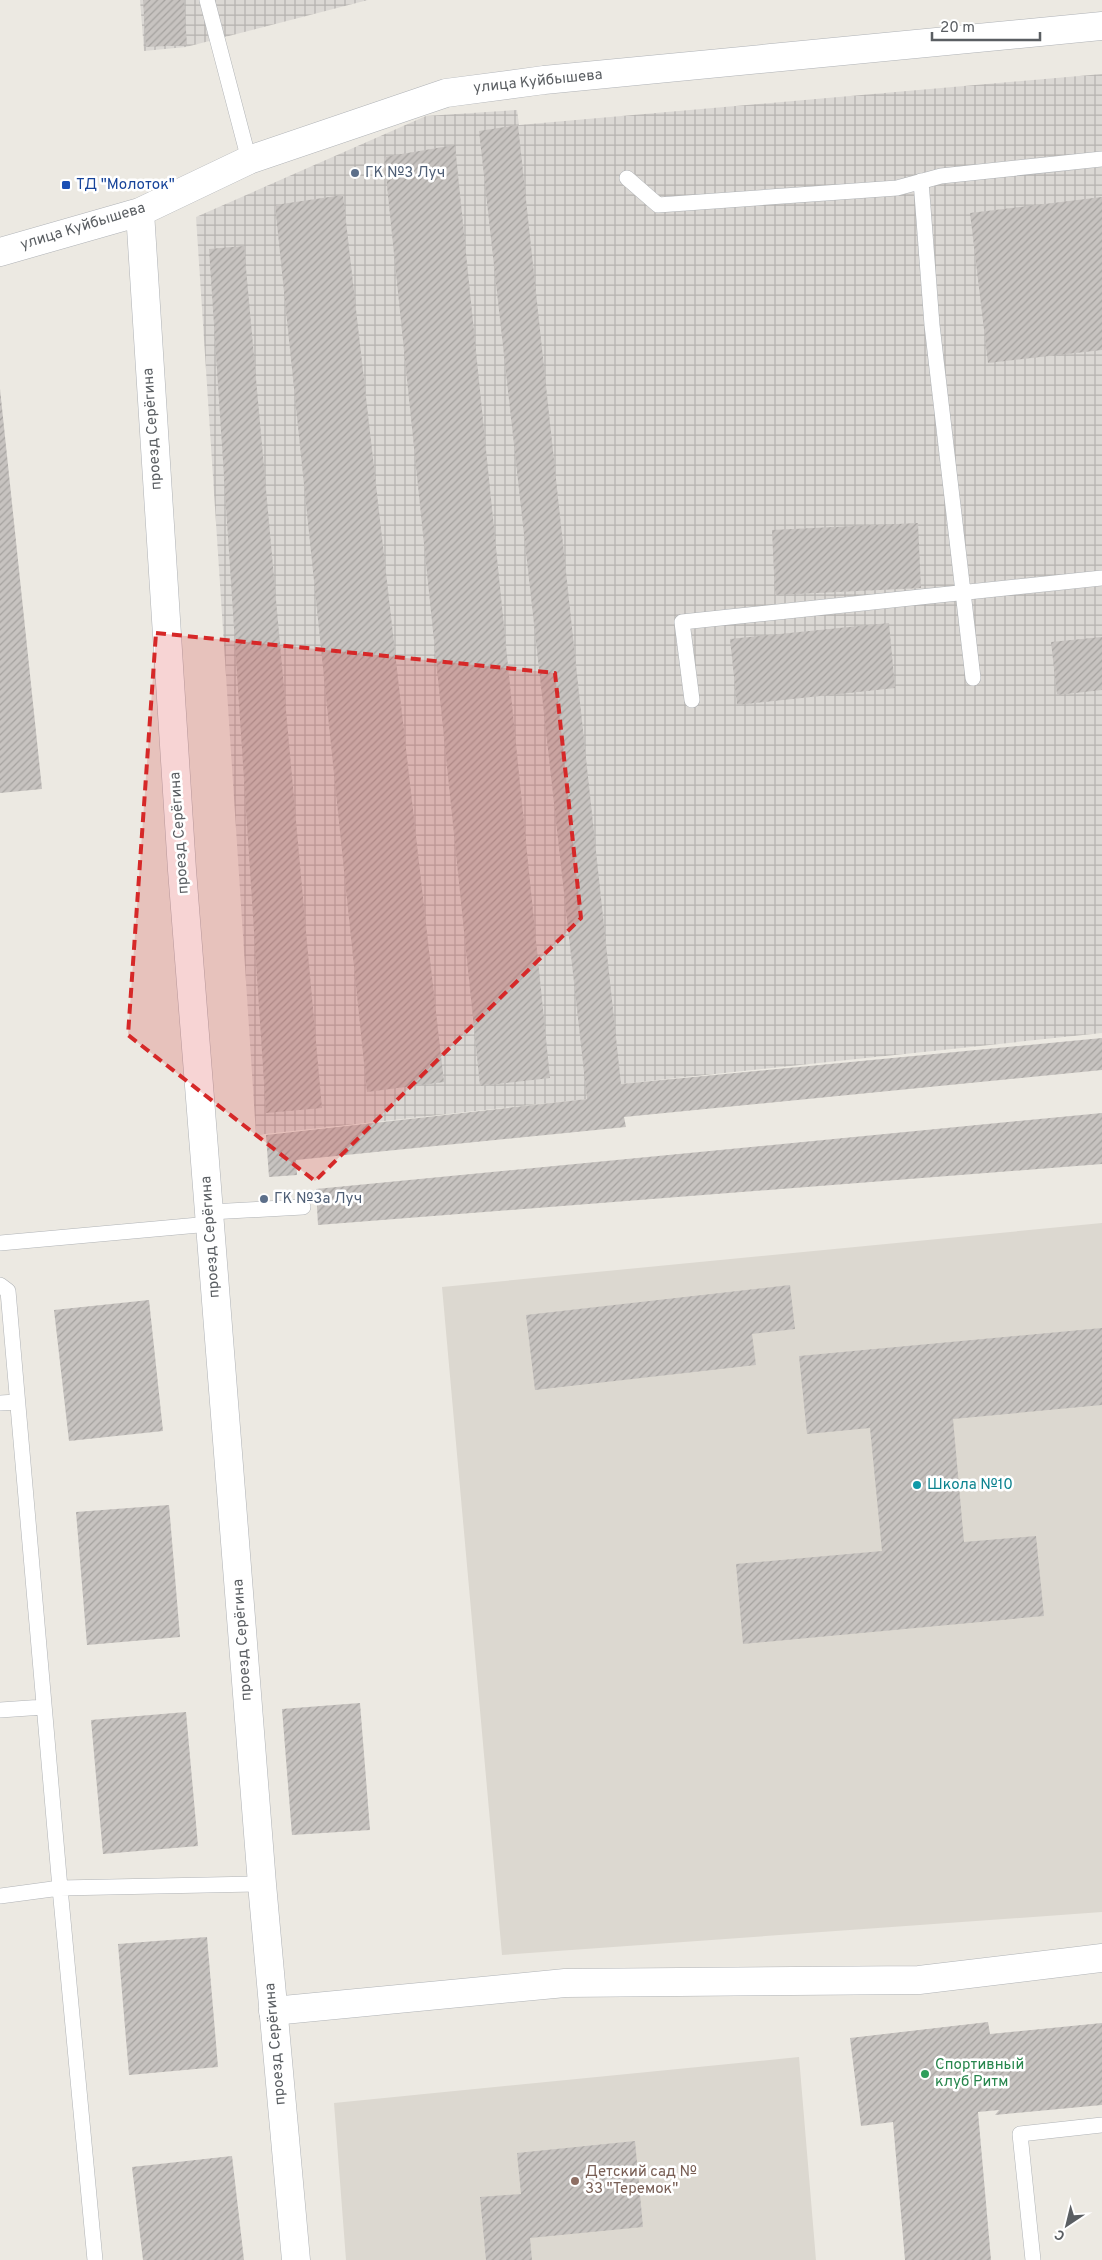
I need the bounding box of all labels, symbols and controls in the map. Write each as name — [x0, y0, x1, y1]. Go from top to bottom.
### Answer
scale bar — [932, 10, 1040, 42]
text: 20 m — [940, 19, 975, 38]
street label: улица Куйбышева — [472, 66, 604, 98]
place label: ГК №3 Луч — [365, 164, 445, 183]
marker: ГК №3 Луч — [349, 167, 361, 179]
place label: ТД "Молоток" — [76, 176, 175, 195]
marker: ТД "Молоток" — [60, 179, 72, 191]
street label: улица Куйбышева — [18, 199, 148, 255]
street label: проезд Серёгина — [139, 367, 167, 491]
street label: проезд Серёгина — [166, 771, 194, 895]
street label: проезд Серёгина — [197, 1175, 225, 1299]
place label: ГК №3а Луч — [274, 1190, 362, 1209]
marker: ГК №3а Луч — [258, 1193, 270, 1205]
place label: Школа №10 — [927, 1476, 1013, 1495]
marker: Школа №10 — [911, 1479, 923, 1491]
street label: проезд Серёгина — [229, 1578, 257, 1702]
street label: проезд Серёгина — [261, 1982, 291, 2106]
place label: Спортивный клуб Ритм — [935, 2056, 1024, 2092]
marker: Спортивный клуб Ритм — [919, 2068, 931, 2080]
place label: Детский сад № 33 "Теремок" — [585, 2163, 697, 2199]
marker: Детский сад № 33 "Теремок" — [569, 2175, 581, 2187]
north arrow — [1042, 2200, 1092, 2250]
text: С — [1052, 2225, 1069, 2244]

